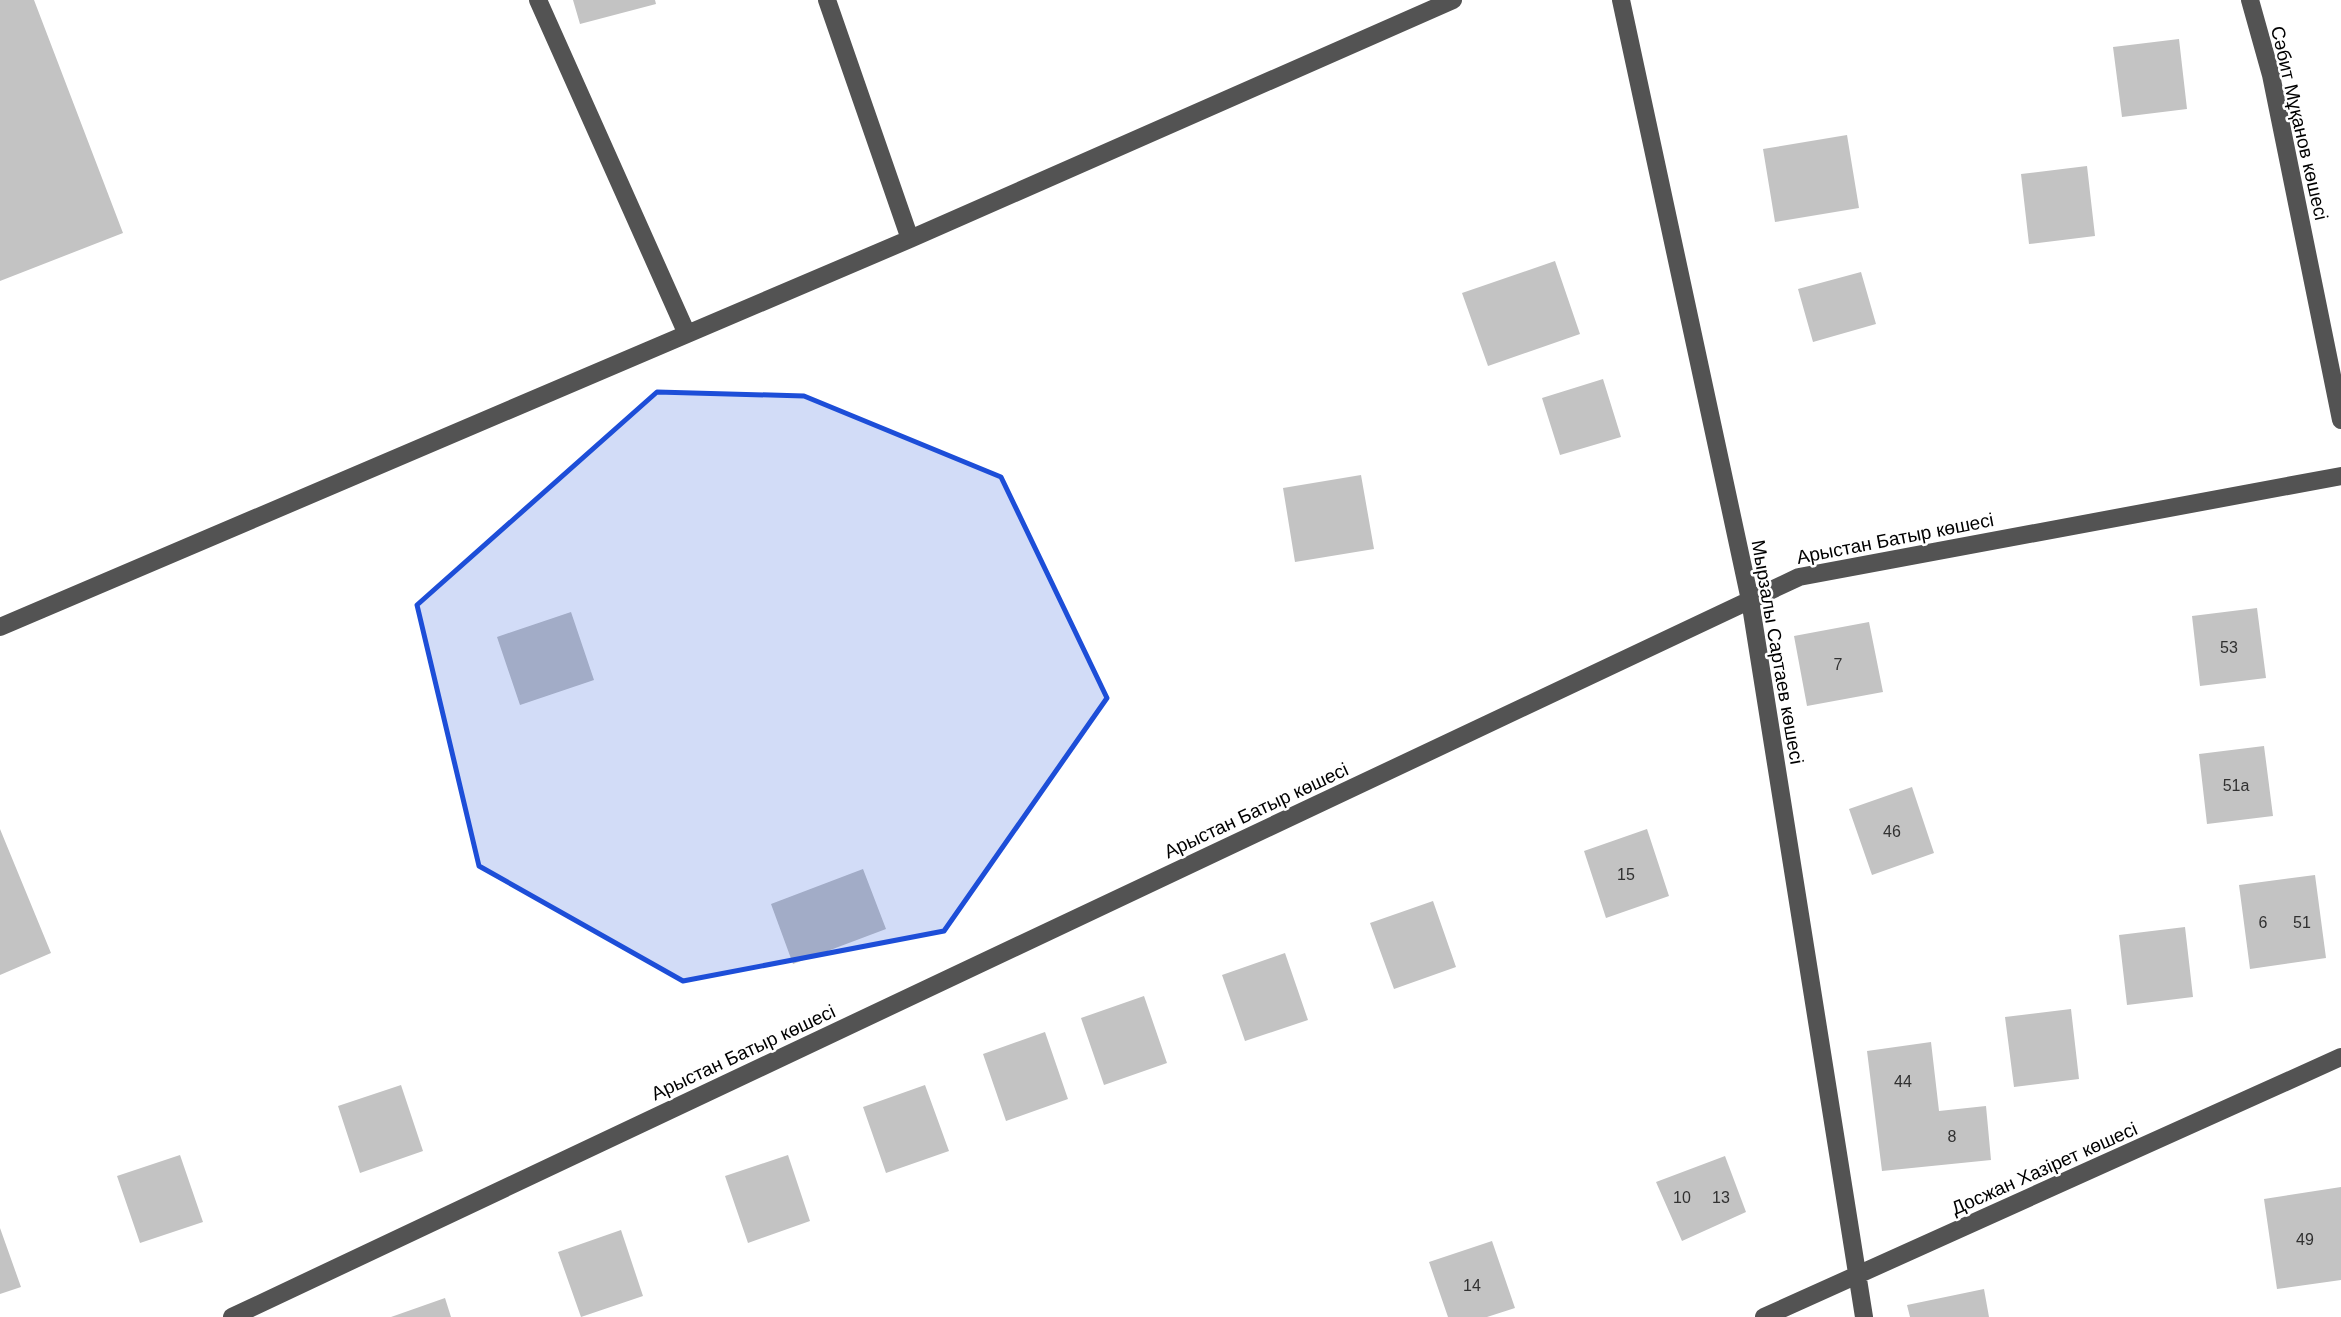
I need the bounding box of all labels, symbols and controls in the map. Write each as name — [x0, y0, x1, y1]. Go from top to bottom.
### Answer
street label: Сәбит Мұқанов көшесі — [2267, 24, 2332, 222]
street label: Арыстан Батыр көшесі — [1795, 509, 1995, 568]
street label: Мырзалы Сартаев көшесі — [1747, 538, 1808, 766]
house number: 53 — [2220, 639, 2238, 656]
house number: 7 — [1834, 656, 1843, 673]
street label: Арыстан Батыр көшесі — [1161, 759, 1351, 862]
house number: 51а — [2223, 777, 2249, 794]
house number: 46 — [1883, 823, 1901, 840]
house number: 15 — [1617, 866, 1635, 883]
house number: 6 — [2259, 914, 2268, 931]
house number: 51 — [2293, 914, 2311, 931]
street label: Арыстан Батыр көшесі — [648, 1001, 838, 1104]
house number: 44 — [1894, 1073, 1912, 1090]
street label: Досжан Хазірет көшесі — [1948, 1118, 2140, 1219]
house number: 8 — [1948, 1128, 1957, 1145]
house number: 10 — [1673, 1189, 1691, 1206]
house number: 13 — [1712, 1189, 1730, 1206]
house number: 49 — [2296, 1231, 2314, 1248]
house number: 14 — [1463, 1277, 1481, 1294]

